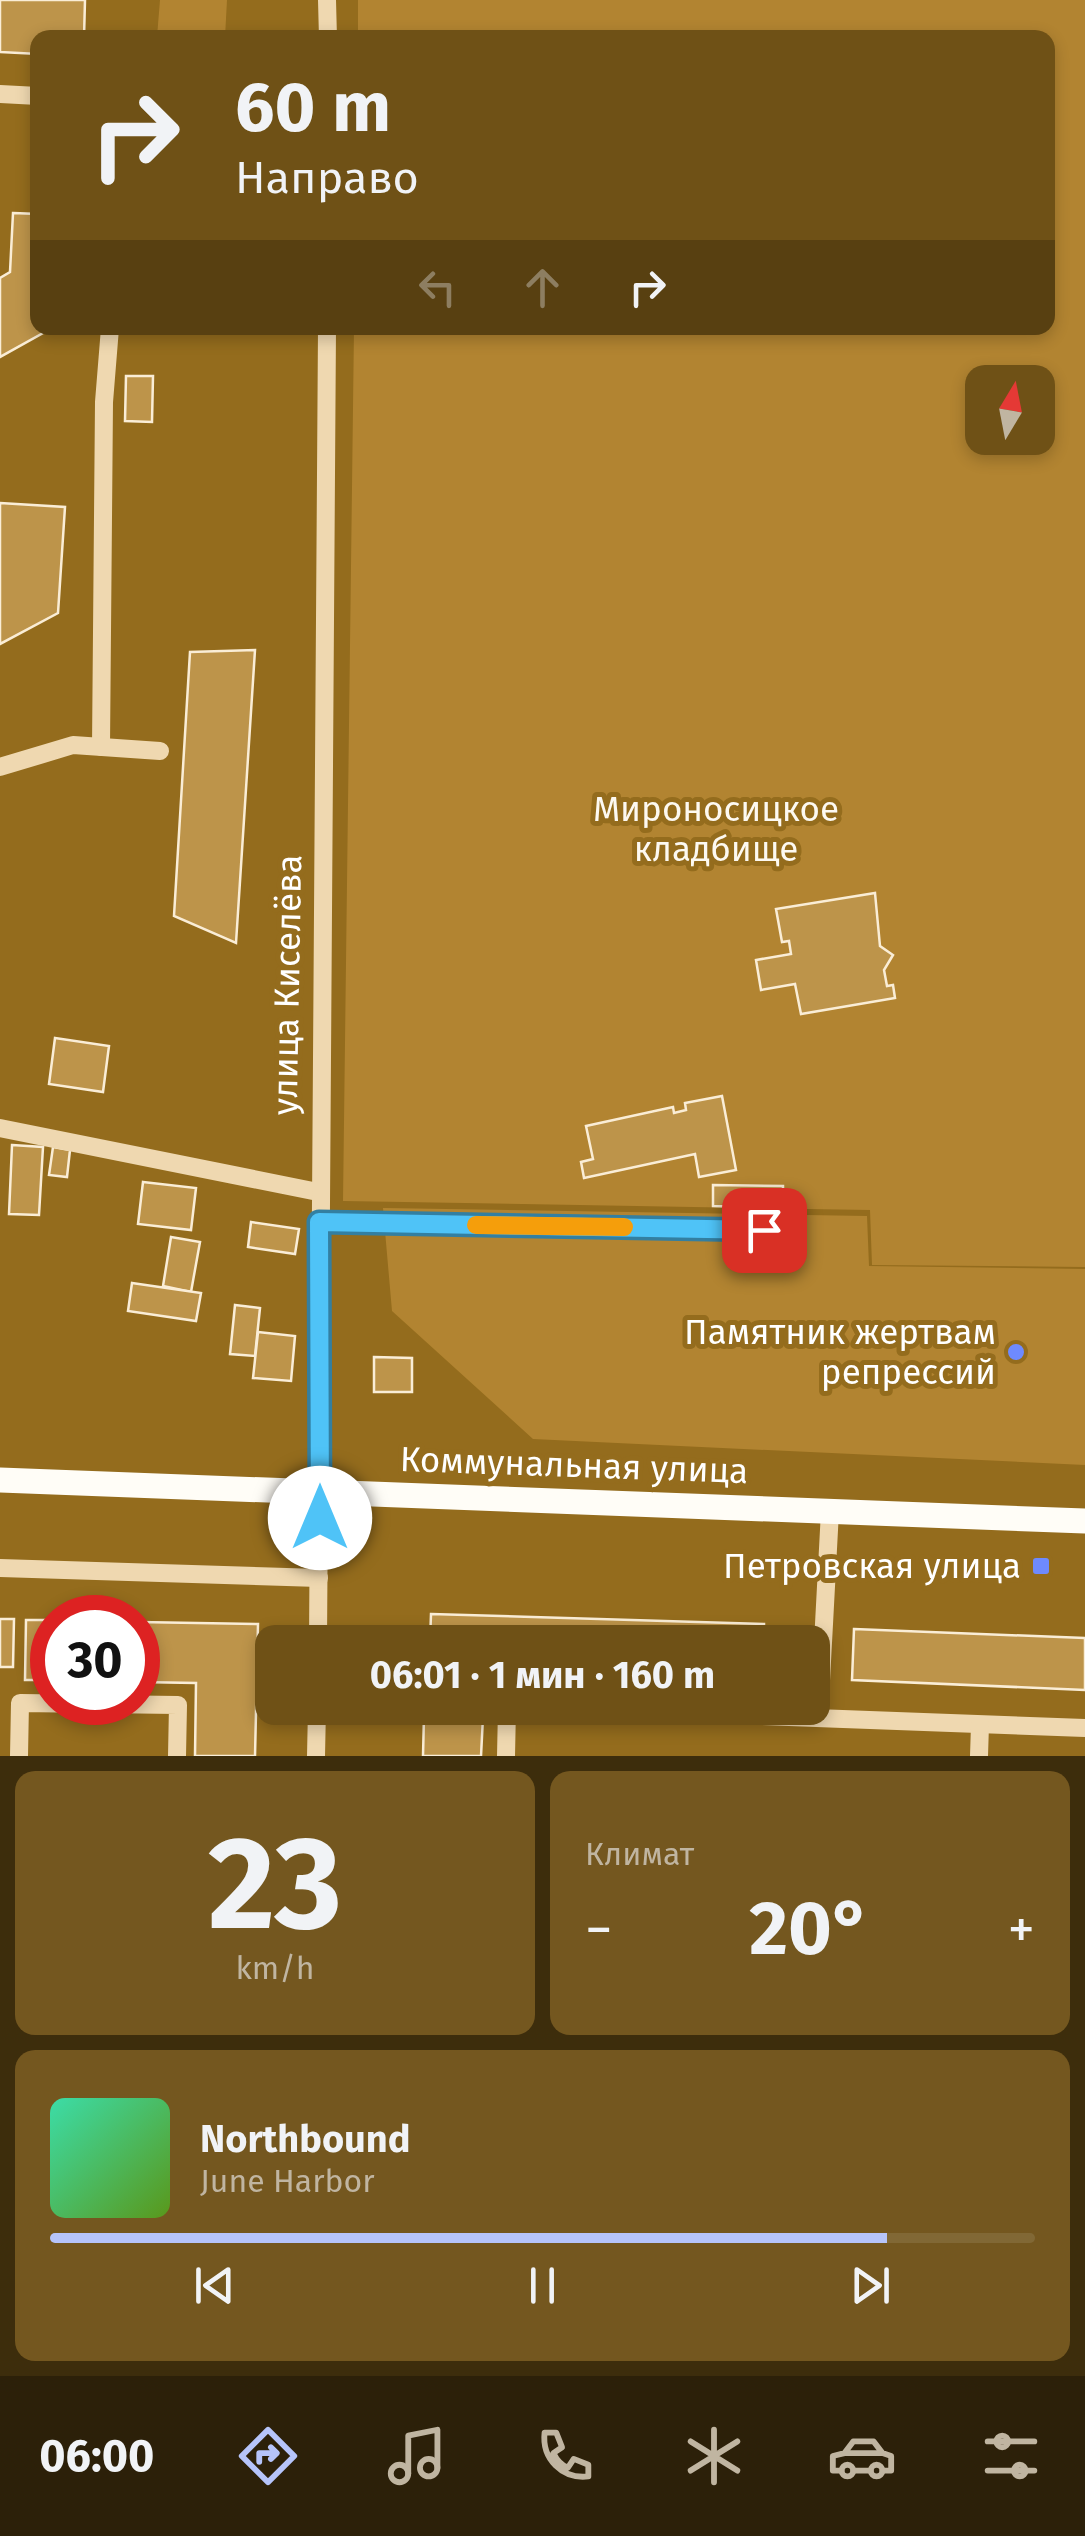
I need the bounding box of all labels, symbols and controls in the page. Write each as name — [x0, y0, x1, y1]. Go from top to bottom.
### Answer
text: 60 m — [235, 66, 391, 150]
icon: right — [70, 70, 200, 200]
text: Направо — [235, 151, 419, 205]
icon: left — [410, 260, 465, 315]
icon: ahead — [515, 260, 570, 315]
icon: right — [620, 260, 675, 315]
north arrow — [965, 365, 1055, 455]
map controls — [965, 365, 1055, 455]
park label: Мироносицкое кладбище — [593, 788, 839, 870]
street label: улица Киселёва — [264, 854, 310, 1116]
pin — [722, 1188, 807, 1273]
icon: arrive — [737, 1203, 792, 1258]
place label: Памятник жертвам репрессий — [684, 1311, 996, 1393]
marker: Памятник жертвам репрессий — [1005, 1341, 1027, 1363]
street label: Коммунальная улица — [399, 1438, 749, 1492]
position arrow — [268, 1466, 372, 1570]
place label: Петровская улица — [723, 1545, 1021, 1587]
marker: Петровская улица — [1030, 1555, 1052, 1577]
speed limit sign: 30 — [30, 1595, 160, 1725]
text: 06:01 · 1 мин · 160 m — [370, 1652, 715, 1698]
text: 23 — [208, 1806, 342, 1962]
text: Климат — [585, 1835, 694, 1873]
text: 20° — [749, 1884, 871, 1974]
text: − — [585, 1897, 613, 1963]
text: + — [1008, 1897, 1035, 1963]
text: km/h — [235, 1949, 315, 1987]
text: Northbound — [200, 2116, 411, 2162]
text: June Harbor — [200, 2162, 375, 2200]
icon: previous — [187, 2258, 242, 2313]
icon: pause — [515, 2258, 570, 2313]
icon: next — [843, 2258, 898, 2313]
icon: directions — [233, 2421, 303, 2491]
icon: music — [382, 2421, 452, 2491]
icon: phone — [530, 2421, 600, 2491]
icon: climate — [679, 2421, 749, 2491]
icon: car — [827, 2421, 897, 2491]
icon: filters — [976, 2421, 1046, 2491]
text: 06:00 — [39, 2429, 154, 2483]

